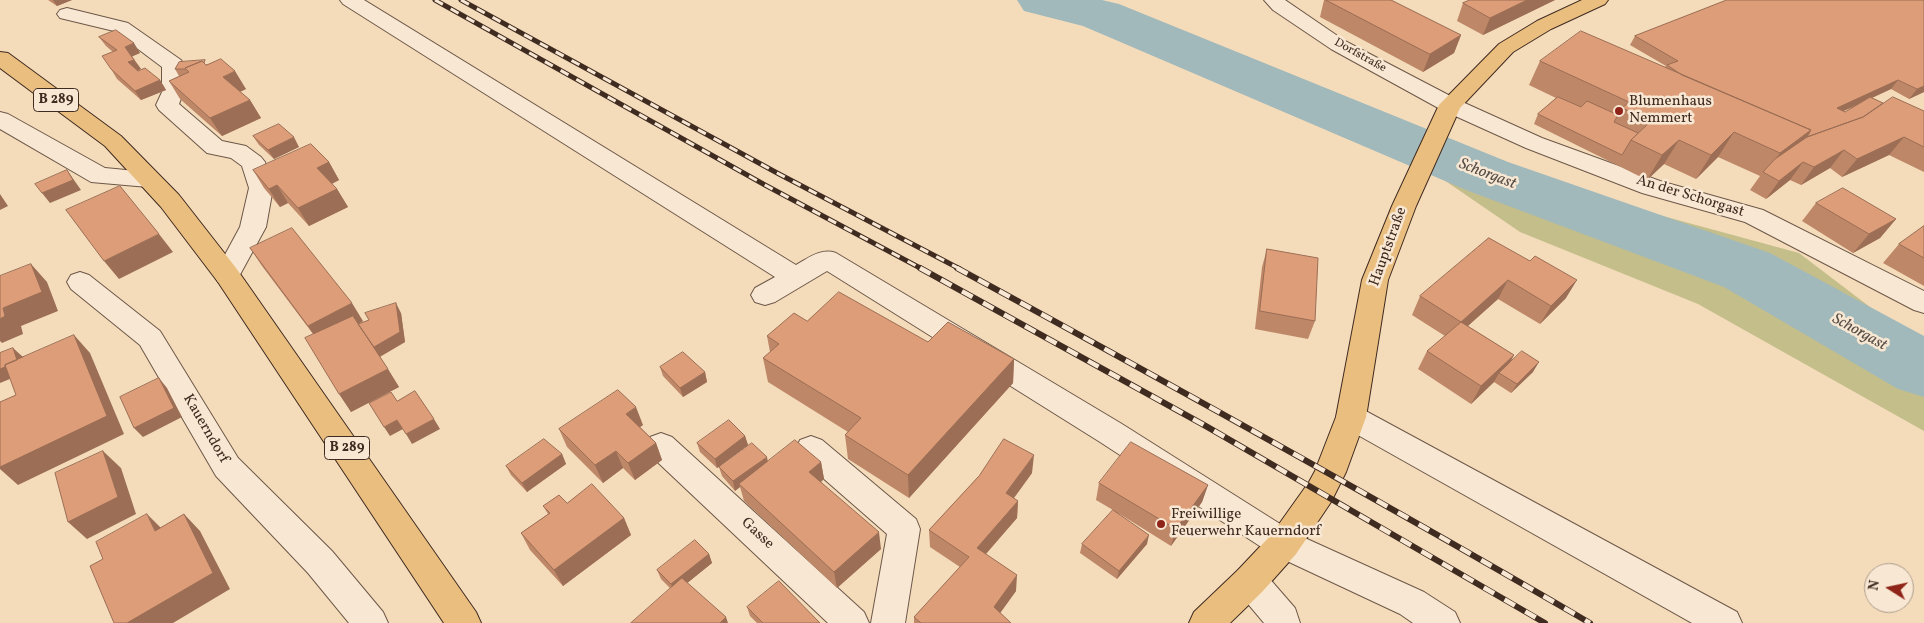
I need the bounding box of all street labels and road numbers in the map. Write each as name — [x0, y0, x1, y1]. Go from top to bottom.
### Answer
street label: Dorfstraße — [1331, 36, 1389, 76]
road number: B 289 — [34, 88, 78, 112]
street label: An der Schorgast — [1634, 172, 1746, 222]
street label: Hauptstraße — [1366, 205, 1412, 289]
street label: Kauerndorf — [178, 391, 232, 467]
road number: B 289 — [324, 436, 370, 459]
street label: Gasse — [737, 514, 777, 554]

